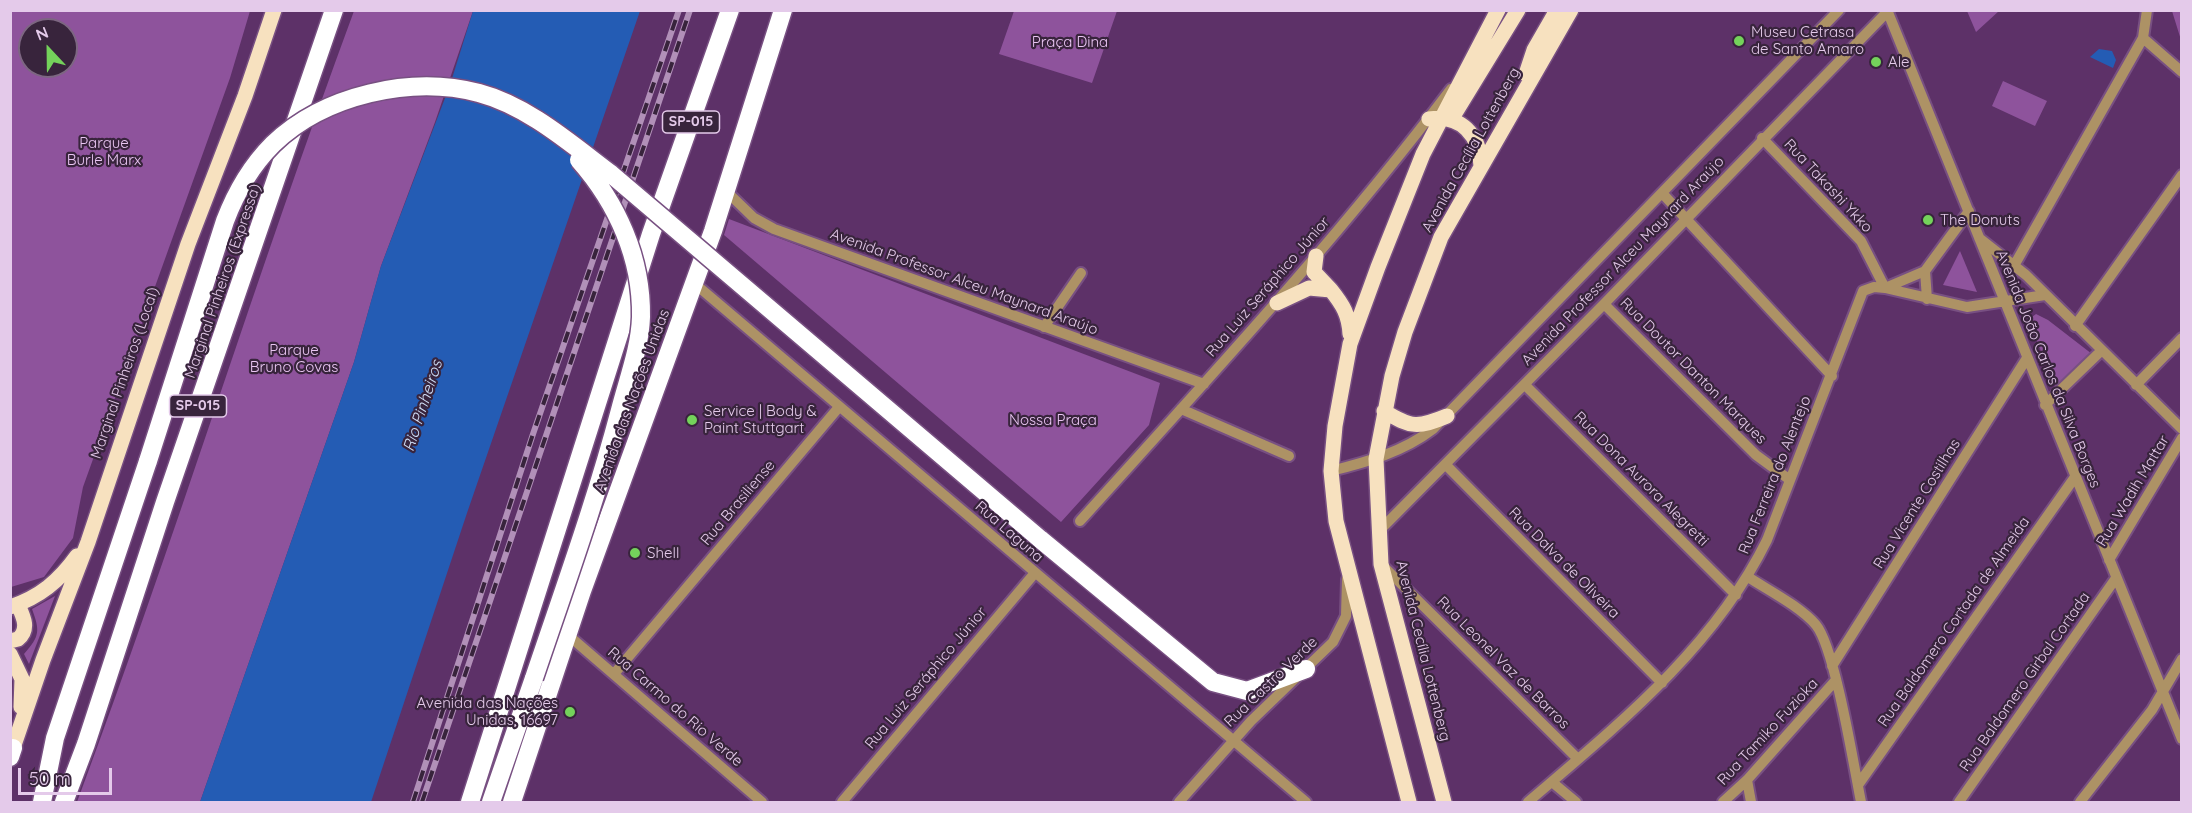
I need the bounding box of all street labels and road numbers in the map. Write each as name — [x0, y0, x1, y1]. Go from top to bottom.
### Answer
street label: Avenida Cecília Lottenberg — [1418, 64, 1524, 236]
road number: SP-015 — [662, 111, 720, 133]
street label: Rua Takashi Ykko — [1780, 136, 1876, 236]
street label: Avenida Professor Alceu Maynard Araújo — [1518, 153, 1728, 369]
street label: Marginal Pinheiros (Expressa) — [181, 181, 265, 381]
street label: Rua Luiz Seráphico Júnior — [1202, 213, 1334, 361]
street label: Avenida Professor Alceu Maynard Araújo — [828, 225, 1100, 339]
street label: Avenida João Carlos da Silva Borges — [1992, 247, 2104, 491]
street label: Marginal Pinheiros (Local) — [87, 285, 163, 461]
street label: Rua Doutor Danton Marques — [1616, 294, 1770, 448]
street label: Avenida das Nações Unidas — [590, 307, 674, 495]
street label: Rua Ferreira do Alentejo — [1735, 393, 1815, 557]
road number: SP-015 — [170, 395, 226, 417]
street label: Rua Dona Aurora Alegretti — [1570, 408, 1712, 550]
street label: Rua Wadih Mattar — [2093, 432, 2173, 550]
street label: Rua Vicente Costilhas — [1870, 436, 1964, 572]
street label: Rua Brasiliense — [697, 457, 779, 549]
street label: Rua Laguna — [971, 498, 1047, 566]
street label: Rua Dalva de Oliveira — [1505, 504, 1623, 622]
street label: Rua Baldomero Cortada de Almeida — [1874, 514, 2034, 730]
street label: Avenida Cecília Lottenberg — [1392, 559, 1454, 743]
street label: Rua Baldomero Girbal Cortada — [1956, 589, 2094, 775]
street label: Rua Leonel Vaz de Barros — [1433, 593, 1573, 733]
street label: Rua Luiz Seráphico Júnior — [861, 603, 991, 753]
street label: Rua Castro Verde — [1221, 633, 1321, 731]
street label: Rua Carmo do Rio Verde — [604, 643, 746, 771]
street label: Rua Tamiko Fuzioka — [1714, 675, 1822, 789]

